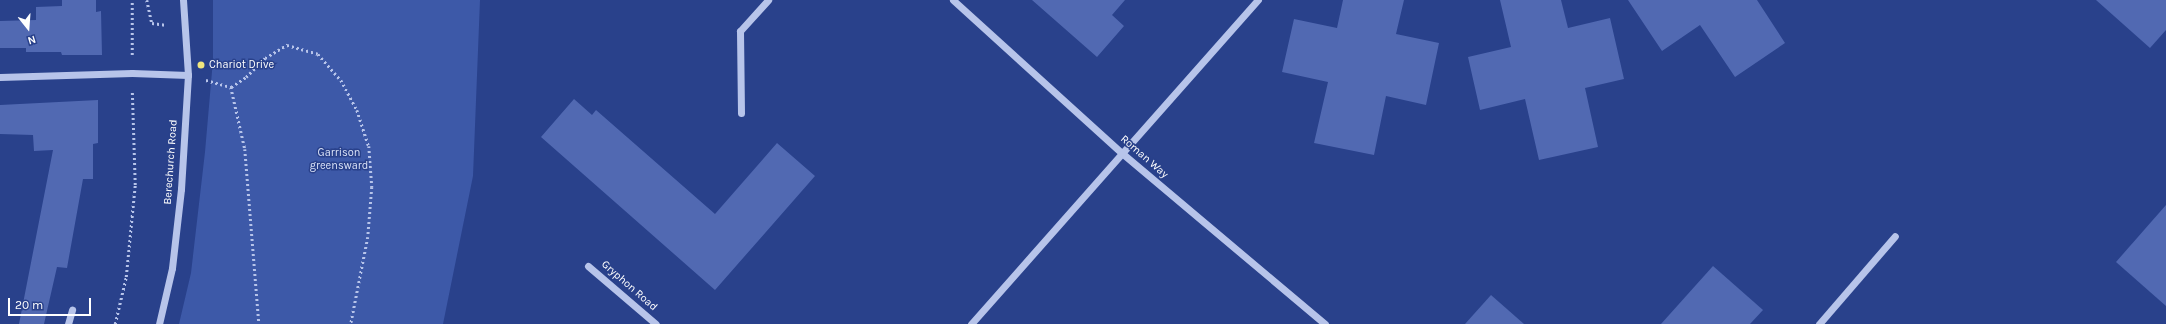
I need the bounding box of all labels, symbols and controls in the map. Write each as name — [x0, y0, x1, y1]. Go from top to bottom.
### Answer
north arrow — [8, 8, 48, 48]
text: N — [26, 33, 37, 47]
place label: Chariot Drive — [209, 58, 274, 72]
marker: Chariot Drive — [196, 60, 206, 70]
street label: Berechurch Road — [161, 119, 181, 205]
street label: Roman Way — [1117, 133, 1171, 181]
park label: Garrison greensward — [310, 147, 368, 173]
street label: Gryphon Road — [598, 258, 660, 314]
scale bar — [10, 290, 93, 316]
text: 20 m — [15, 298, 43, 312]

